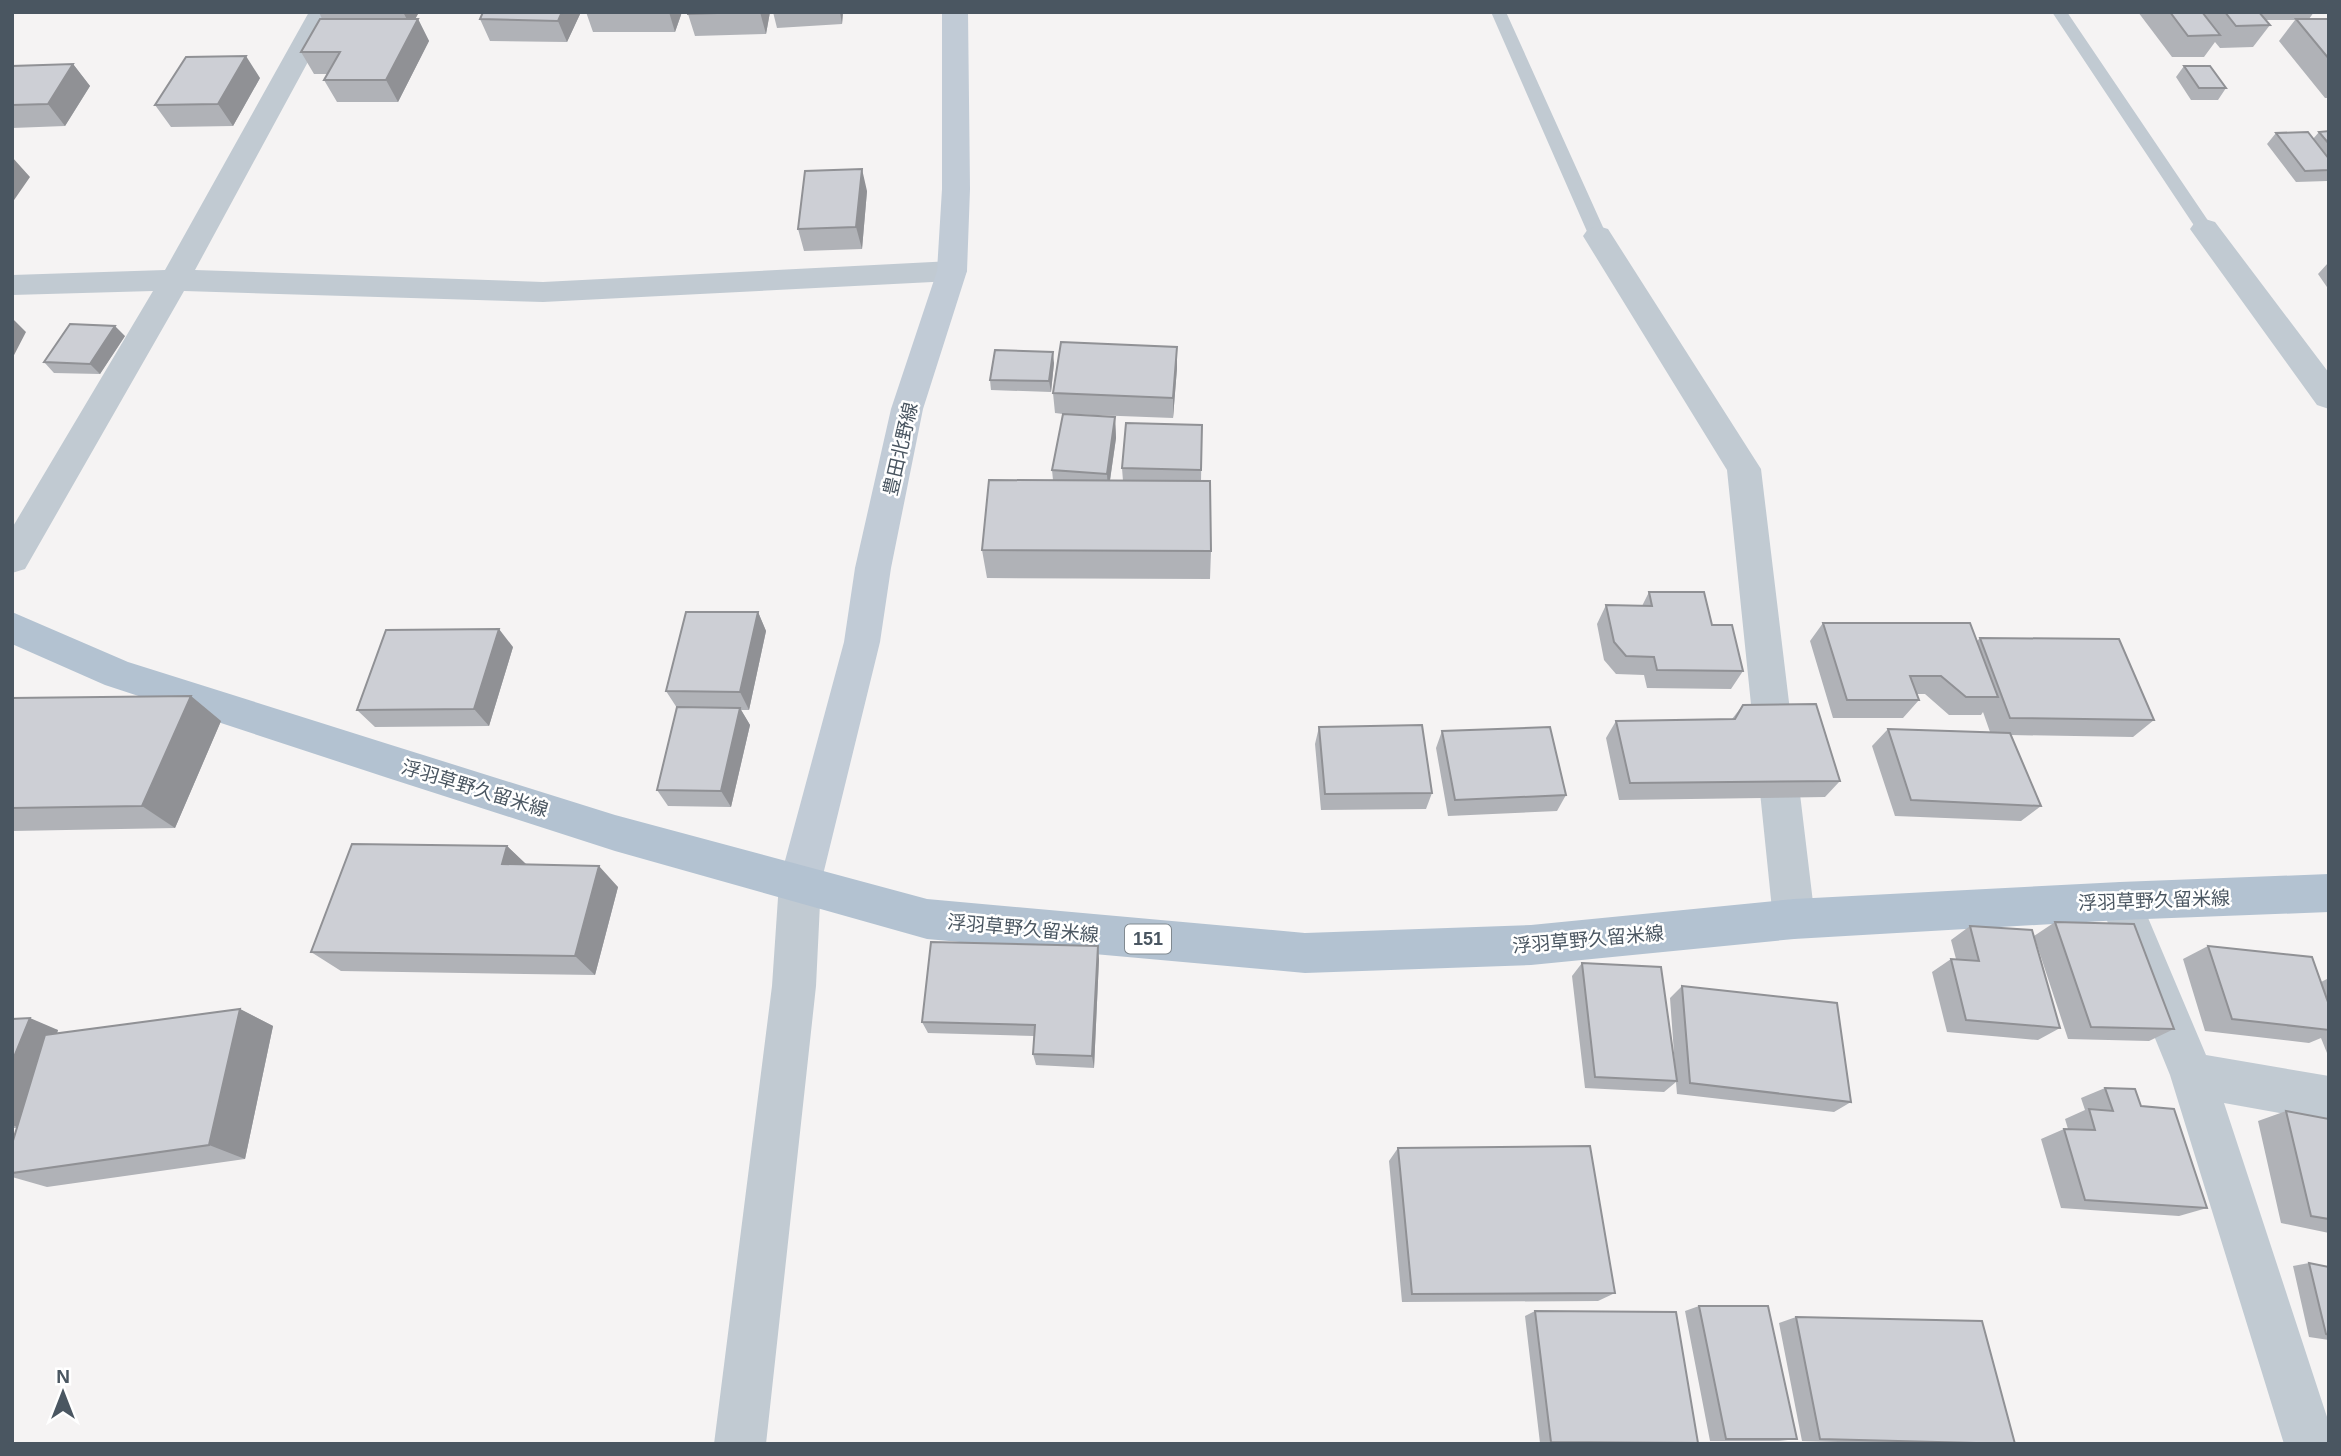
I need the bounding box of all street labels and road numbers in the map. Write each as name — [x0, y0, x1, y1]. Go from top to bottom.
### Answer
street label: 豊田北野線 — [880, 400, 921, 498]
street label: 浮羽草野久留米線 — [399, 756, 551, 821]
street label: 浮羽草野久留米線 — [2078, 887, 2230, 914]
street label: 浮羽草野久留米線 — [946, 911, 1100, 946]
street label: 浮羽草野久留米線 — [1511, 922, 1665, 957]
road number: 151 — [1125, 924, 1171, 954]

